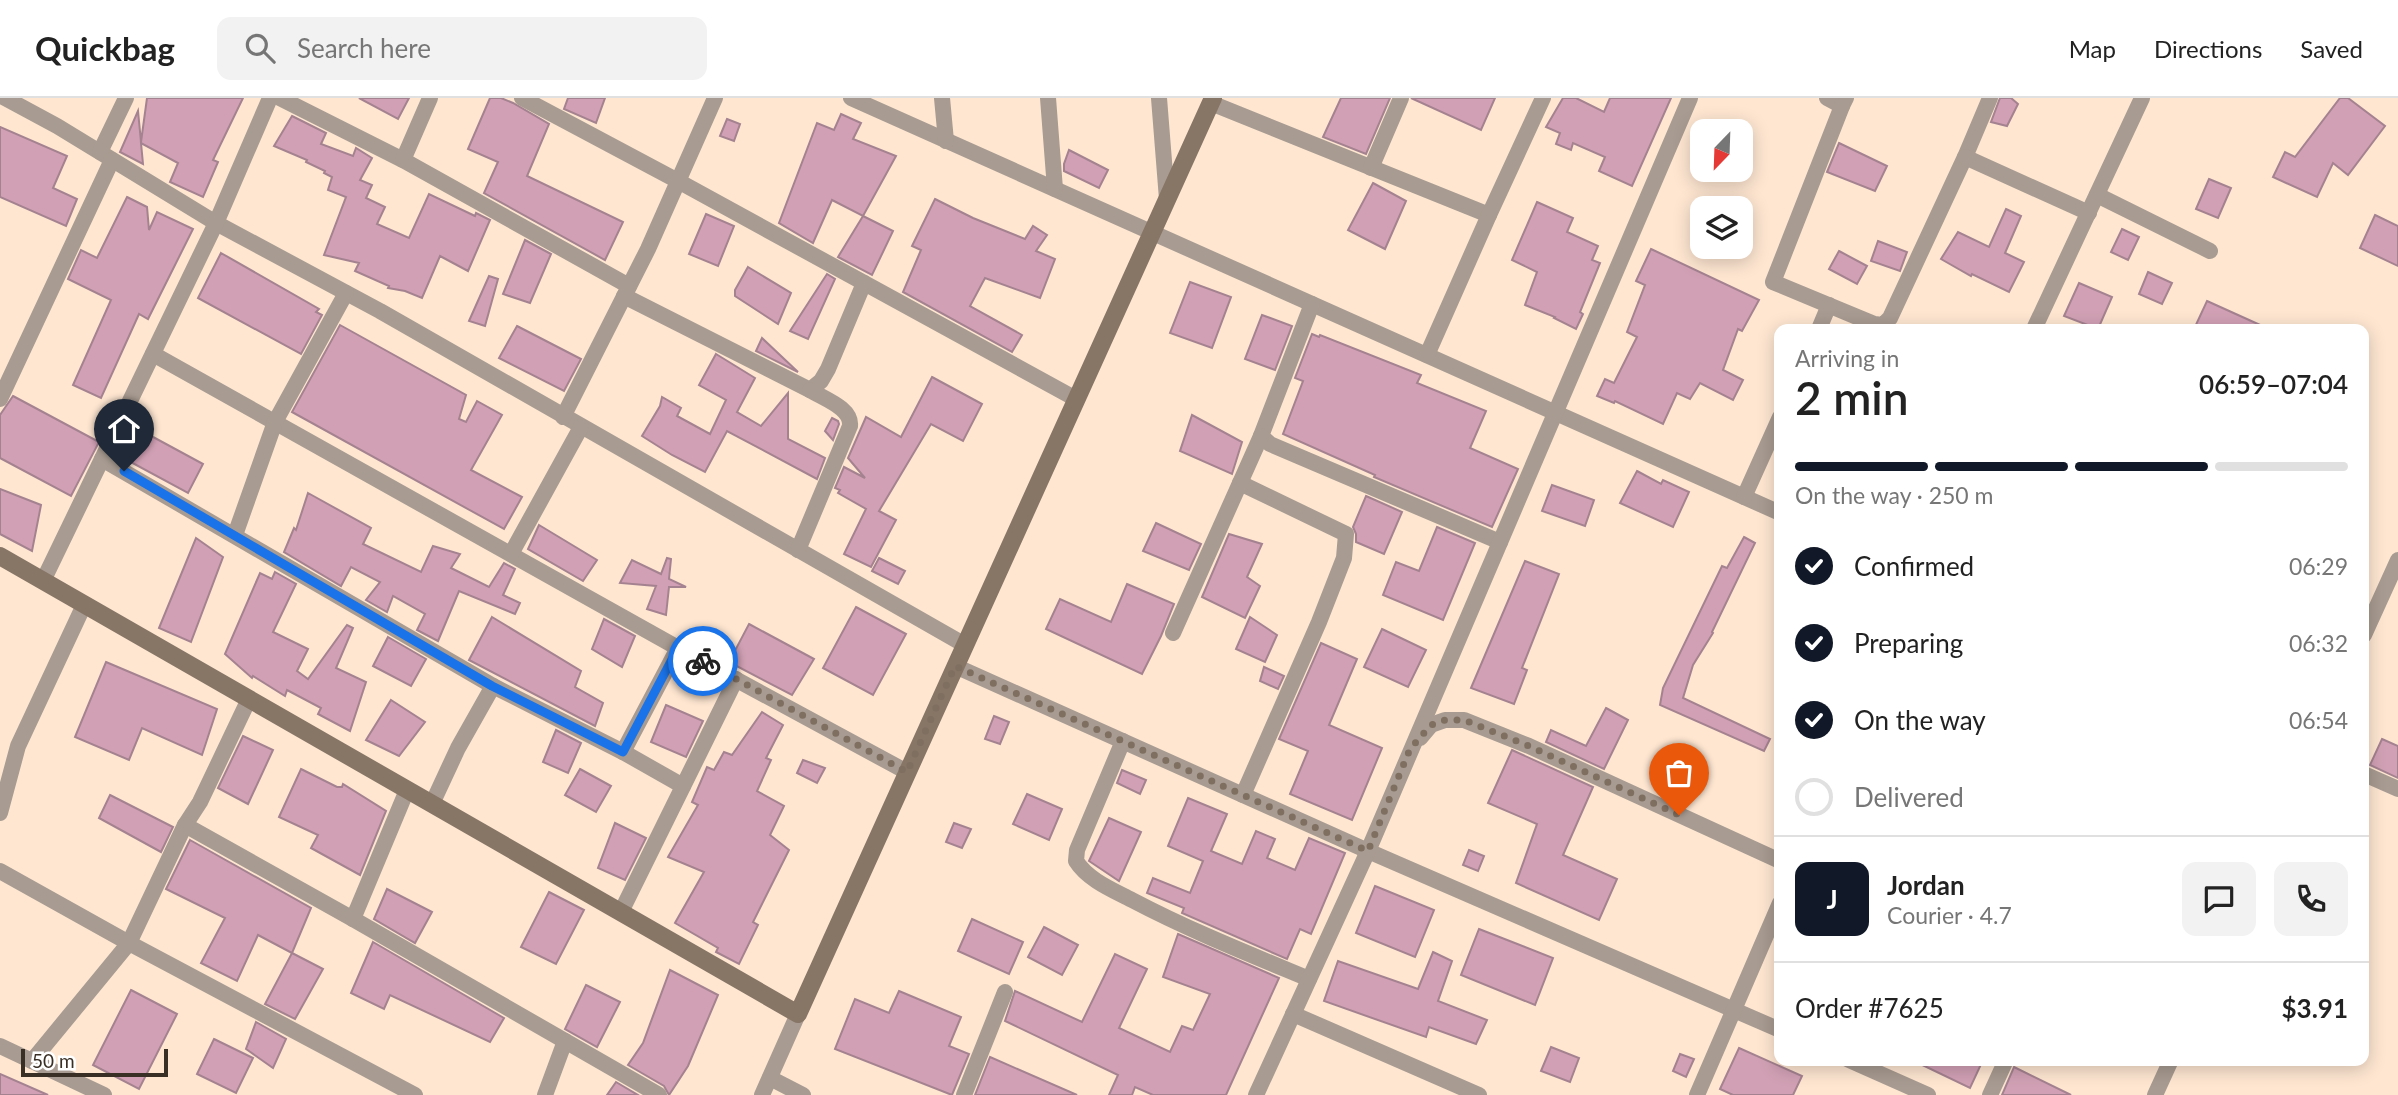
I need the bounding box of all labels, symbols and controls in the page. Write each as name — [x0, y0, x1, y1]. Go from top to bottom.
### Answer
search box — [217, 17, 707, 80]
text: Quickbag — [35, 28, 175, 68]
icon: search — [241, 29, 279, 67]
text: Search here — [297, 32, 431, 64]
text: Map — [2069, 34, 2116, 63]
text: Directions — [2154, 34, 2262, 63]
text: Saved — [2300, 34, 2363, 63]
north arrow — [1690, 119, 1754, 182]
map controls — [1690, 119, 1753, 259]
button: layers — [1690, 196, 1753, 259]
text: Arriving in — [1795, 344, 1899, 372]
text: 06:59–07:04 — [2199, 368, 2348, 400]
text: 2 min — [1795, 370, 1909, 425]
pin — [94, 399, 154, 471]
icon: home — [105, 410, 143, 448]
text: On the way · 250 m — [1795, 481, 1994, 509]
icon: check — [1795, 547, 1833, 585]
text: Confirmed — [1854, 550, 1974, 582]
text: 06:29 — [2289, 552, 2348, 580]
icon: check — [1795, 624, 1833, 662]
courier — [668, 626, 738, 696]
text: Preparing — [1854, 627, 1963, 659]
text: 06:32 — [2289, 629, 2348, 657]
icon: bike — [684, 642, 722, 680]
icon: check — [1795, 701, 1833, 739]
text: On the way — [1854, 704, 1986, 736]
text: 06:54 — [2289, 706, 2348, 734]
pin — [1649, 743, 1709, 815]
icon: bag — [1660, 754, 1698, 792]
text: Delivered — [1854, 781, 1964, 813]
button: chat — [2182, 862, 2256, 936]
button: phone — [2274, 862, 2348, 936]
text: Jordan — [1887, 869, 1965, 901]
text: J — [1826, 883, 1838, 915]
text: Courier · 4.7 — [1887, 901, 2012, 929]
text: Order #7625 — [1795, 992, 1944, 1024]
text: $3.91 — [2282, 992, 2348, 1024]
scale bar — [21, 1046, 168, 1078]
text: 50 m — [32, 1049, 75, 1072]

